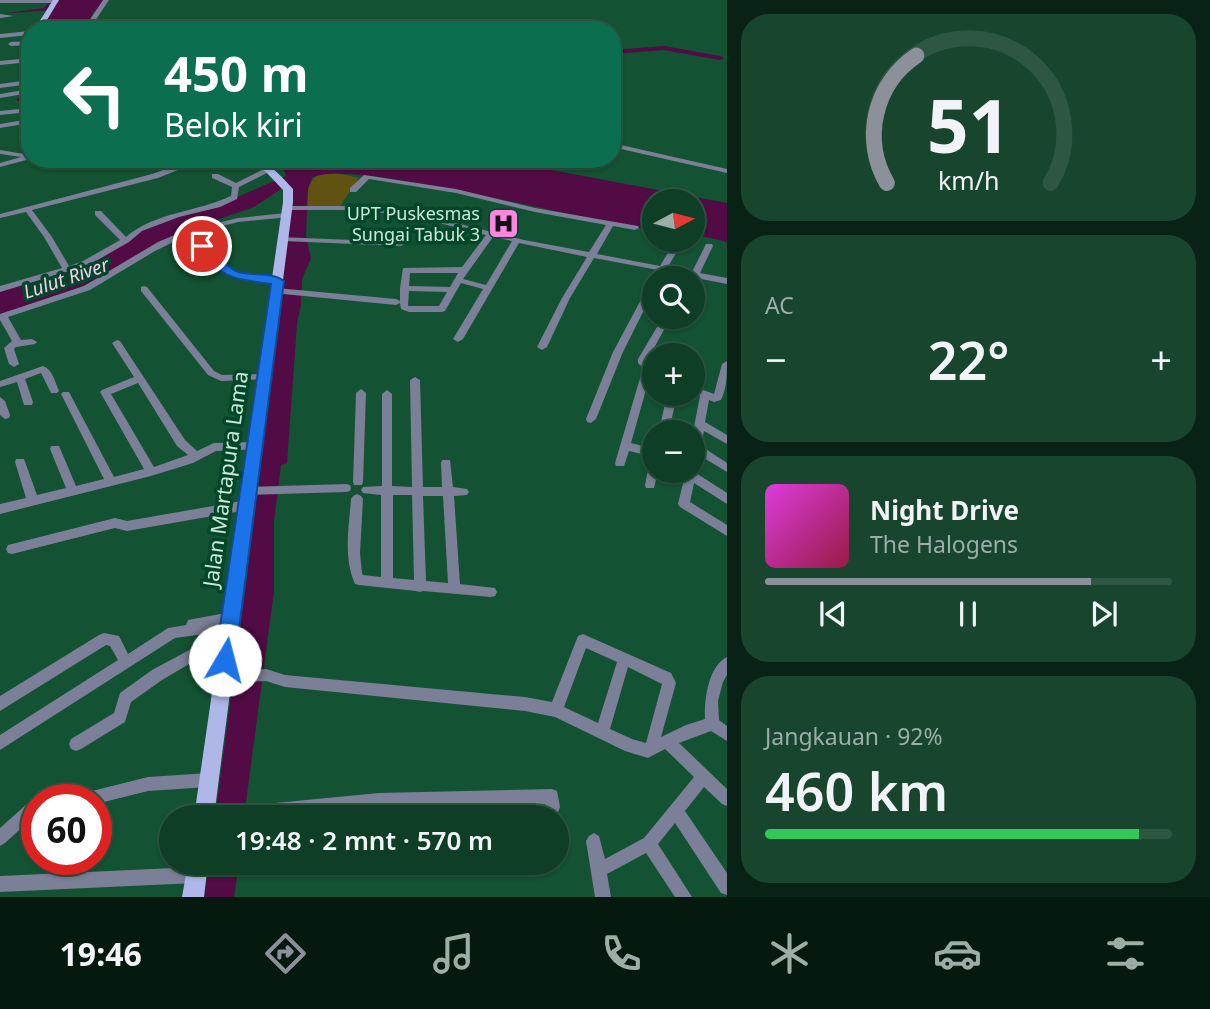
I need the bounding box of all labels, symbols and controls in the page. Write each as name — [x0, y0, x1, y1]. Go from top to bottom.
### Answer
text: 450 m — [164, 40, 309, 106]
icon: left — [49, 49, 140, 140]
text: 51 — [927, 76, 1010, 175]
text: Belok kiri — [164, 103, 303, 146]
text: km/h — [938, 163, 999, 197]
north arrow — [642, 189, 705, 252]
map controls — [642, 189, 705, 483]
place label: UPT Puskesmas Sungai Tabuk 3 — [347, 201, 480, 246]
hospital icon: UPT Puskesmas Sungai Tabuk 3 — [486, 206, 520, 240]
pin — [172, 216, 232, 276]
icon: arrive — [183, 227, 221, 265]
water label: Lulut River — [20, 251, 114, 305]
button: search — [642, 266, 705, 329]
text: AC — [765, 289, 794, 321]
text: 22° — [928, 324, 1009, 395]
text: − — [765, 333, 787, 385]
text: + — [1150, 333, 1172, 385]
button: + — [642, 343, 705, 406]
street label: Jalan Martapura Lama — [196, 369, 254, 591]
button: − — [642, 420, 705, 483]
text: Night Drive — [870, 492, 1019, 528]
text: The Halogens — [870, 528, 1018, 560]
icon: previous — [814, 595, 852, 633]
icon: pause — [949, 595, 987, 633]
icon: next — [1085, 595, 1123, 633]
position arrow — [188, 623, 262, 697]
text: Jangkauan · 92% — [765, 720, 943, 752]
text: 460 km — [765, 755, 948, 826]
speed limit sign: 60 — [21, 784, 112, 875]
text: 19:48 · 2 mnt · 570 m — [235, 822, 493, 858]
icon: directions — [261, 929, 310, 978]
icon: music — [429, 929, 478, 978]
icon: phone — [597, 929, 646, 978]
icon: climate — [765, 929, 814, 978]
icon: car — [933, 929, 982, 978]
icon: filters — [1101, 929, 1150, 978]
text: 19:46 — [60, 932, 142, 975]

